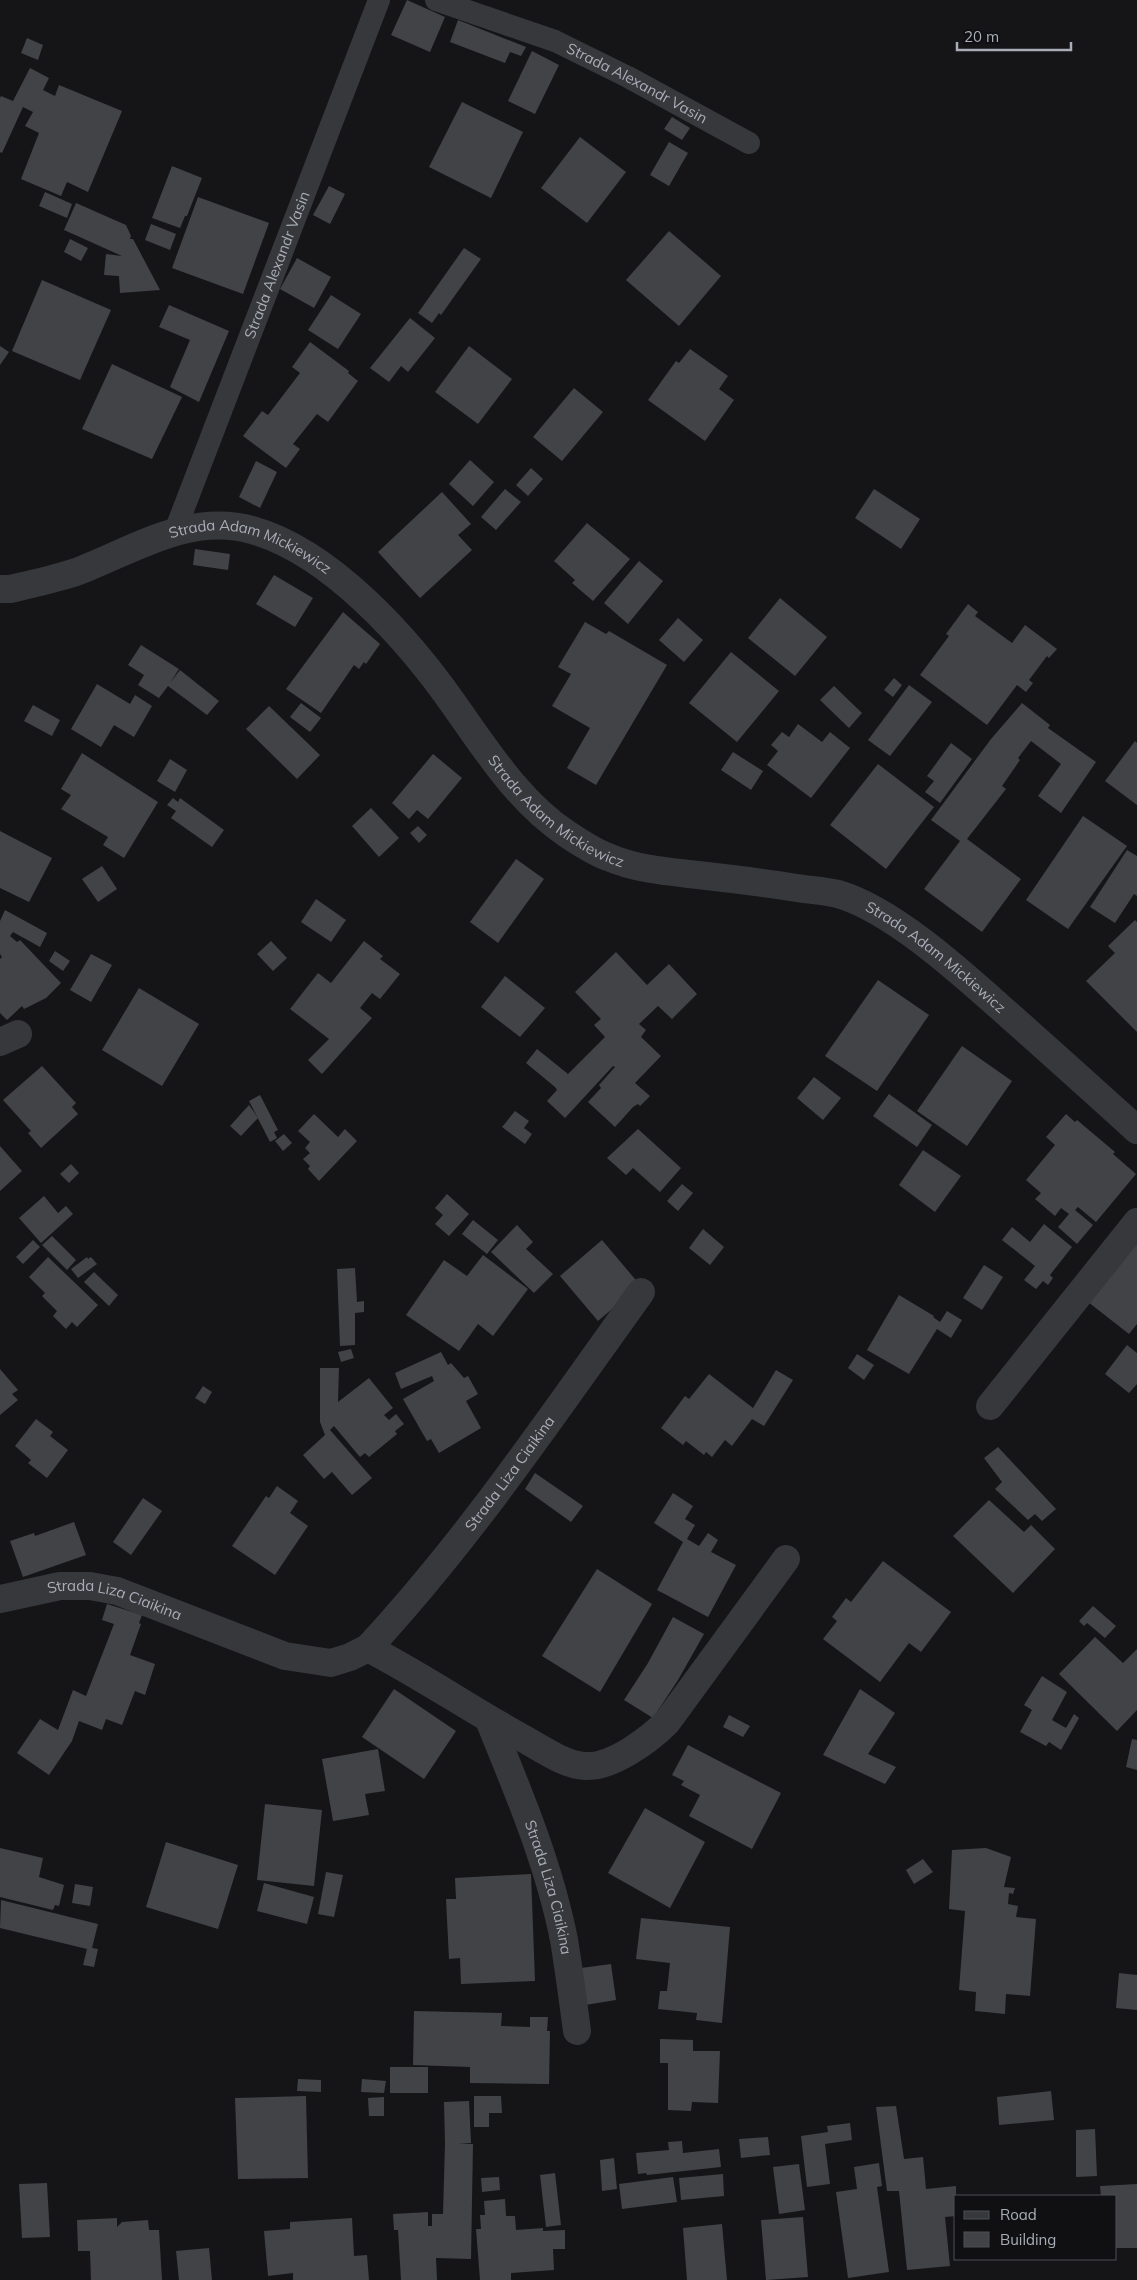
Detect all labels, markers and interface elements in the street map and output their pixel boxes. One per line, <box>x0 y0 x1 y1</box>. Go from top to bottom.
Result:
scale bar <box>957 20 1071 52</box>
text: 20 m <box>964 27 999 46</box>
street label: Strada Alexandr Vasin <box>564 38 711 127</box>
street label: Strada Alexandr Vasin <box>240 188 314 341</box>
street label: Strada Adam Mickiewicz <box>166 515 336 578</box>
street label: Strada Adam Mickiewicz <box>484 751 627 871</box>
street label: Strada Adam Mickiewicz <box>862 897 1010 1017</box>
street label: Strada Liza Ciaikina <box>460 1412 559 1535</box>
street label: Strada Liza Ciaikina <box>45 1576 185 1624</box>
street label: Strada Liza Ciaikina <box>521 1817 576 1956</box>
legend <box>954 2195 1117 2260</box>
text: Road <box>1000 2205 1037 2224</box>
text: Building <box>1000 2230 1056 2249</box>

